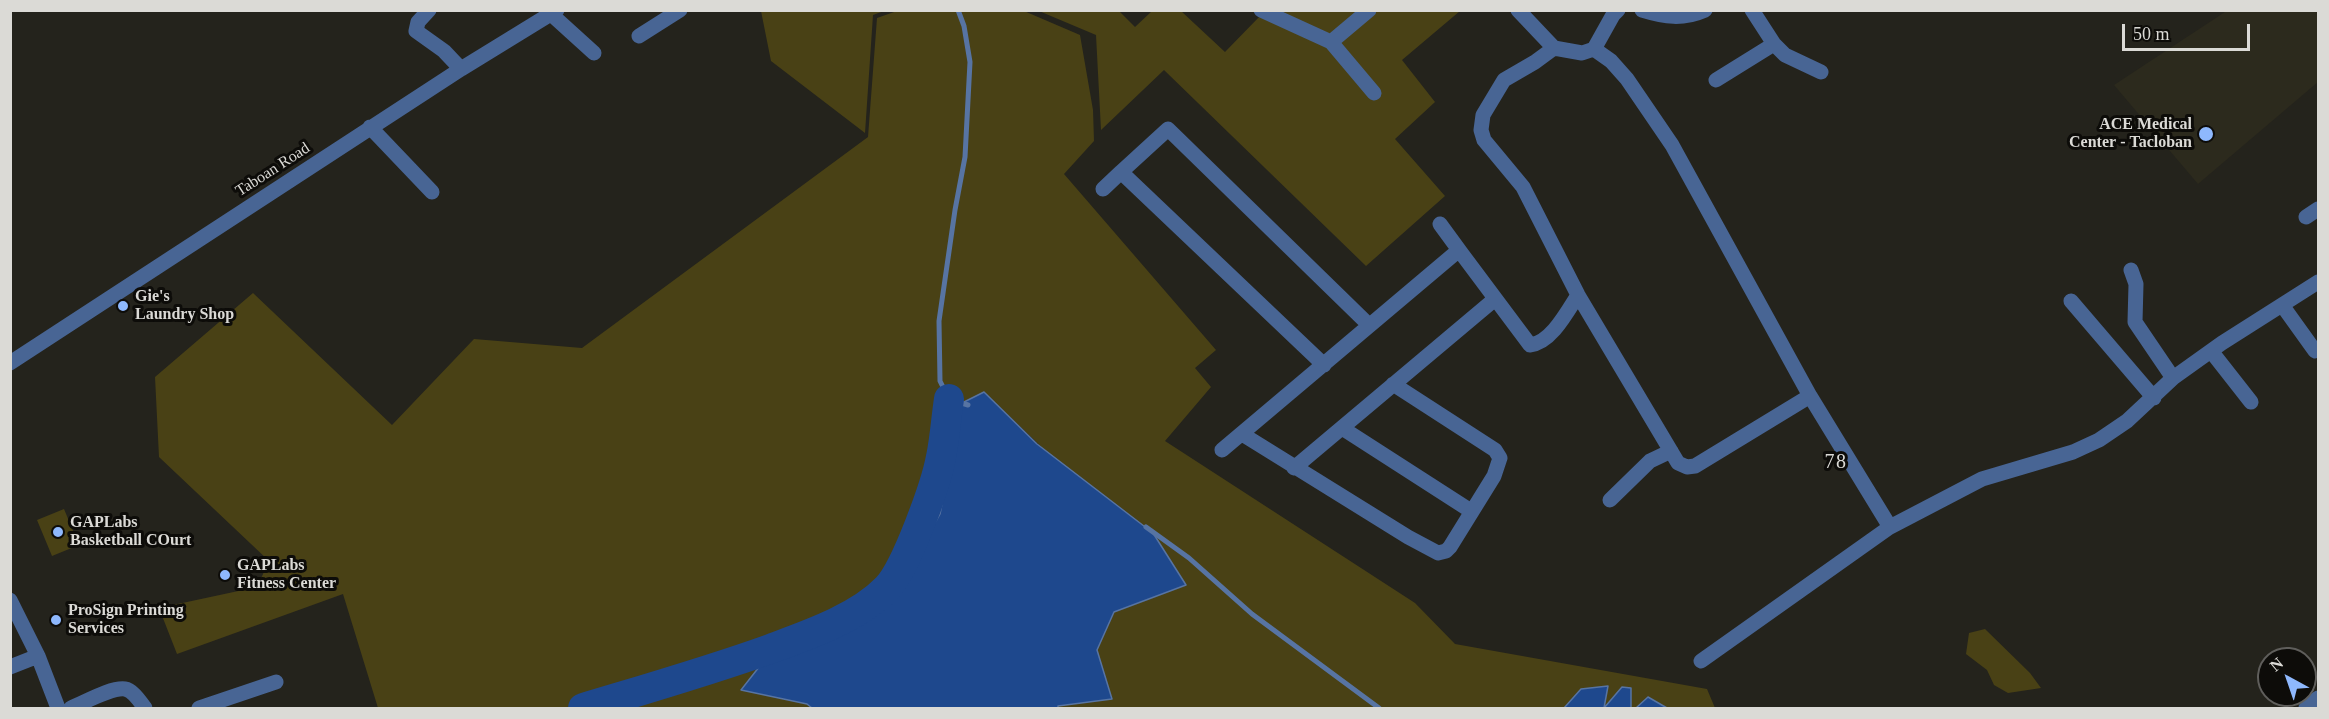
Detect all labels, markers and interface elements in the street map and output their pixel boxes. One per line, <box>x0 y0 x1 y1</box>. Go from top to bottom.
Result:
scale bar <box>2125 12 2252 50</box>
text: 50 m <box>2133 24 2170 44</box>
place label: ACE Medical Center - Tacloban <box>2069 115 2192 153</box>
marker: ACE Medical Center - Tacloban <box>2197 125 2215 143</box>
street label: Taboan Road <box>232 139 314 201</box>
place label: Gie's Laundry Shop <box>135 287 234 325</box>
marker: Gie's Laundry Shop <box>116 299 130 313</box>
district label: 78 <box>1824 451 1848 475</box>
place label: GAPLabs Basketball COurt <box>70 513 191 551</box>
marker: GAPLabs Basketball COurt <box>51 525 65 539</box>
place label: GAPLabs Fitness Center <box>237 556 336 594</box>
marker: GAPLabs Fitness Center <box>218 568 232 582</box>
place label: ProSign Printing Services <box>68 601 184 639</box>
marker: ProSign Printing Services <box>49 613 63 627</box>
north arrow <box>2257 647 2317 707</box>
text: N <box>2267 654 2286 675</box>

